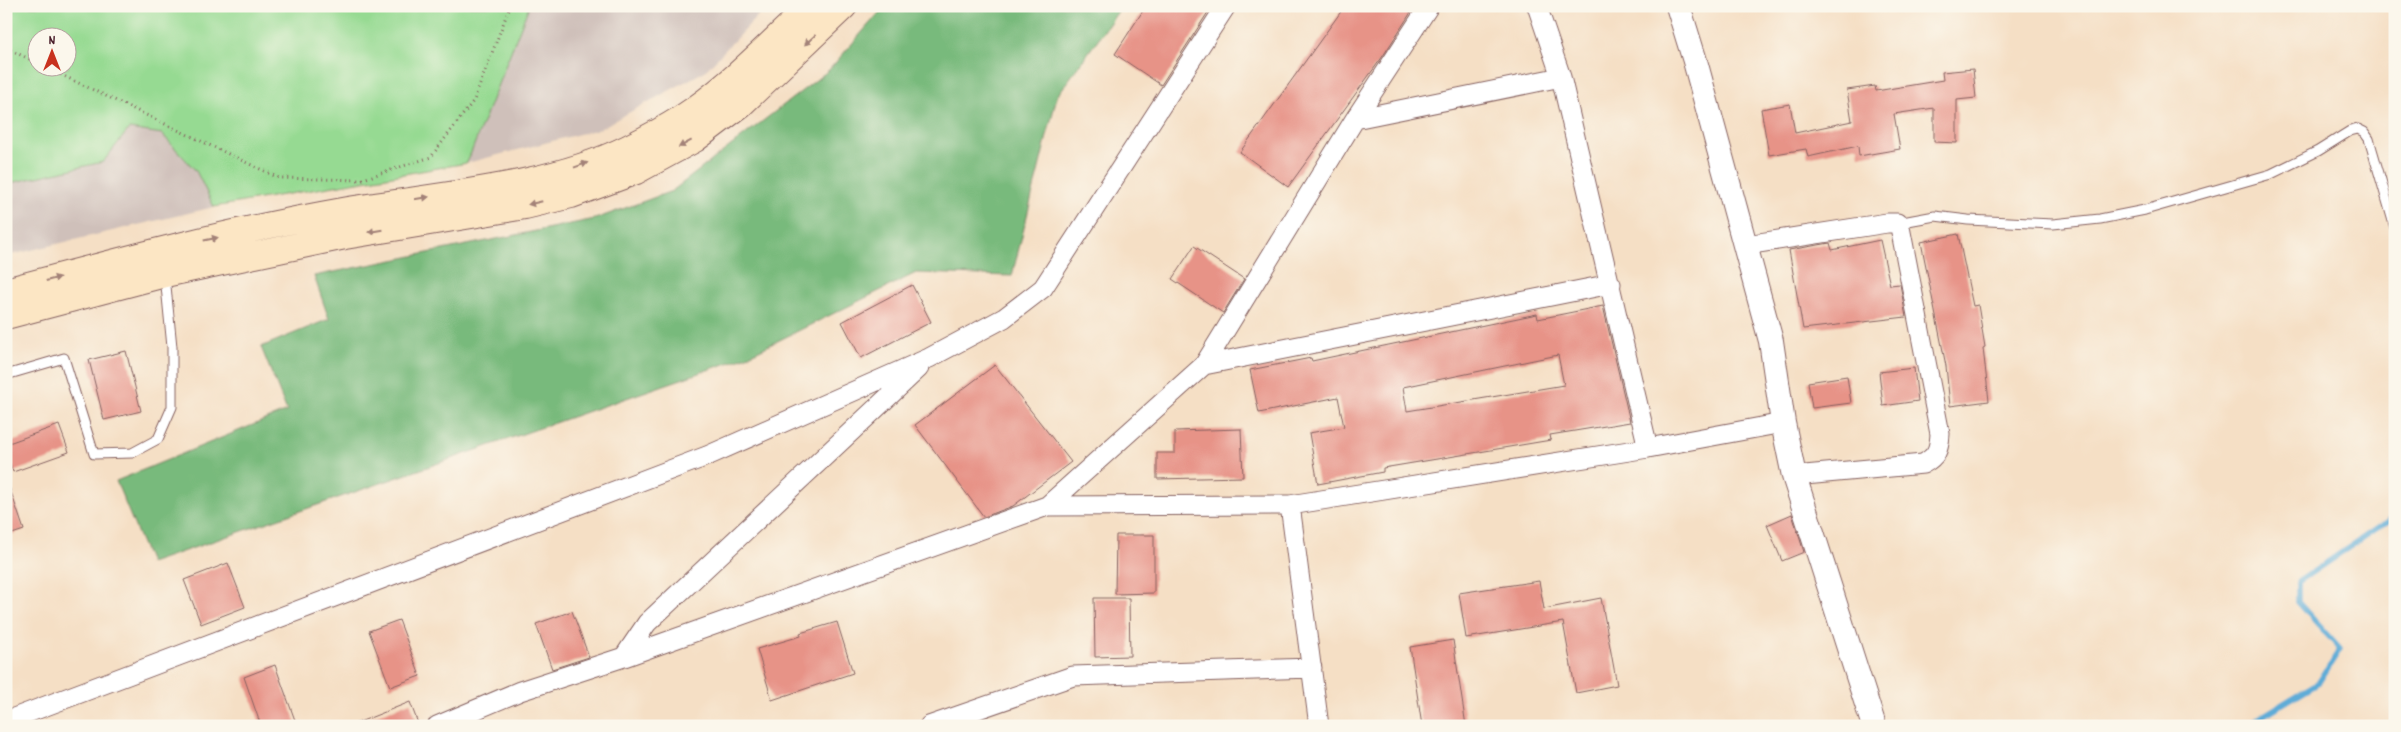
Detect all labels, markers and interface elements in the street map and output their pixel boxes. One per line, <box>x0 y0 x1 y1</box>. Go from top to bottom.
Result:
north arrow <box>28 28 78 78</box>
text: N <box>49 31 56 51</box>
one-way arrow <box>804 34 816 46</box>
one-way arrow <box>679 140 692 149</box>
one-way arrow <box>574 161 589 169</box>
one-way arrow <box>414 194 430 202</box>
one-way arrow <box>527 199 542 207</box>
one-way arrow <box>366 227 382 235</box>
one-way arrow <box>203 235 218 243</box>
one-way arrow <box>46 274 61 282</box>

